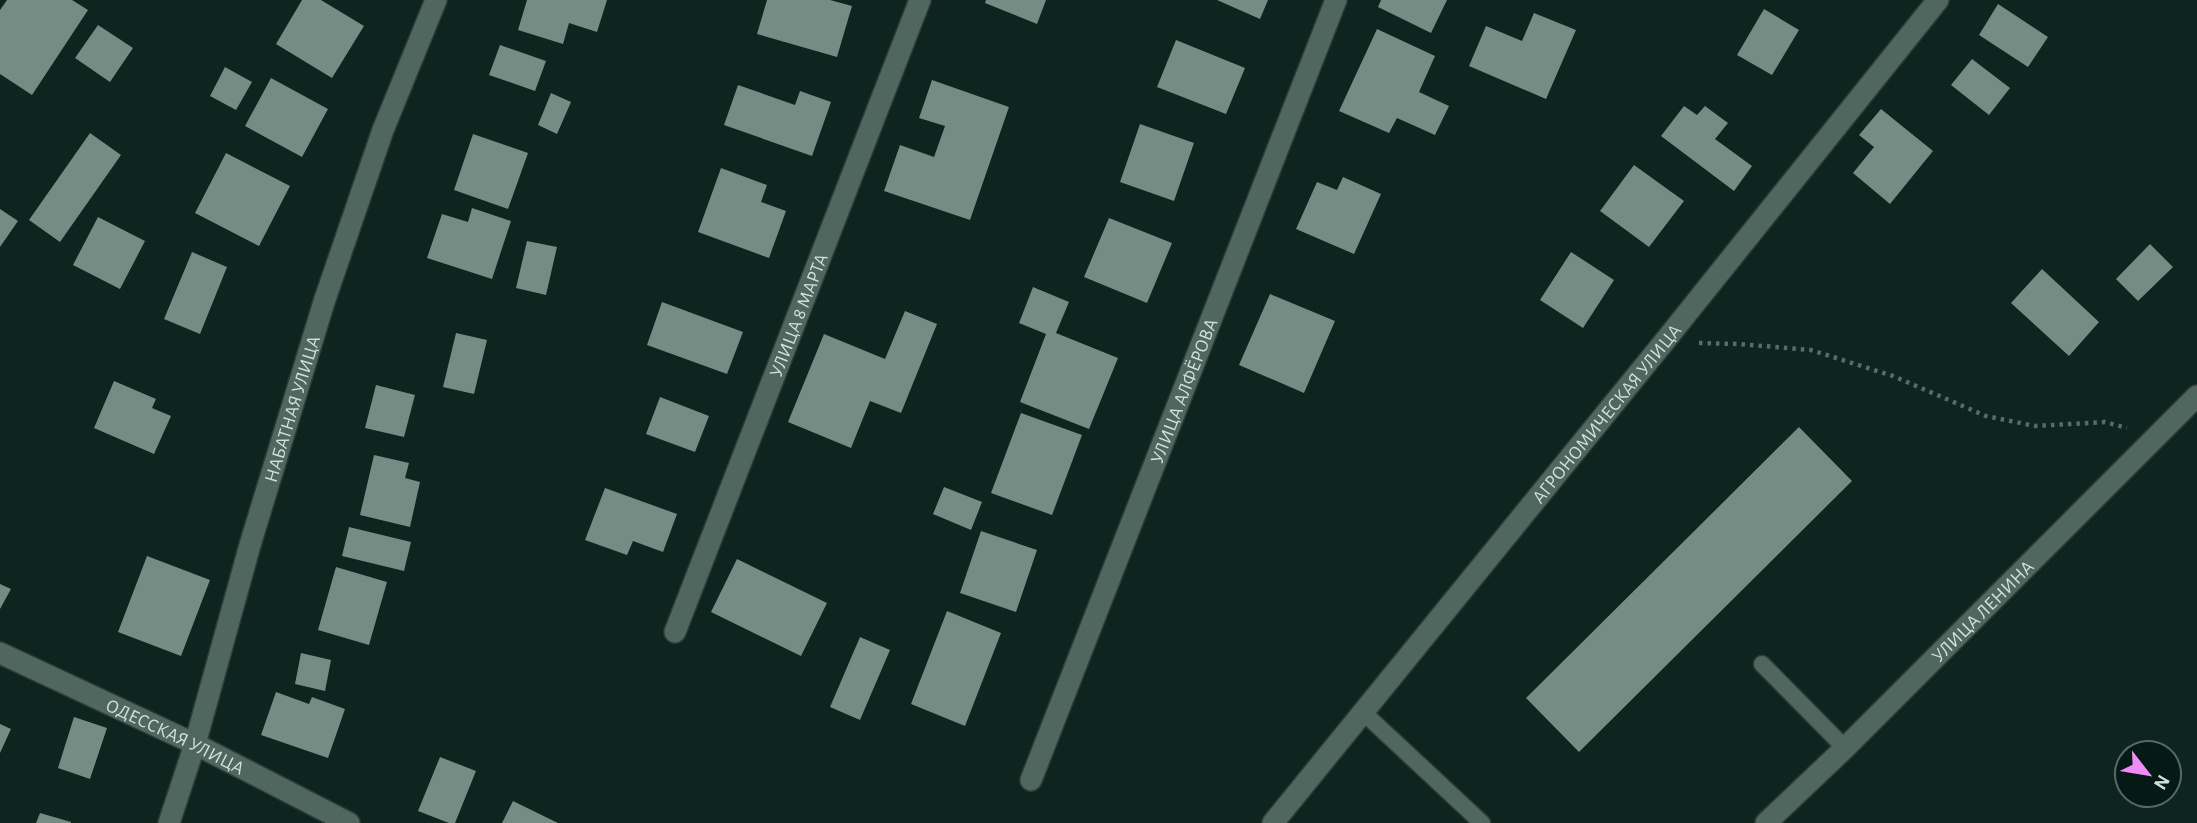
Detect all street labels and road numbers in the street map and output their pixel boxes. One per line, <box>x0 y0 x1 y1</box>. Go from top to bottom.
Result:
street label: УЛИЦА 8 МАРТА <box>767 251 832 380</box>
street label: УЛИЦА АЛФЁРОВА <box>1148 316 1221 466</box>
street label: АГРОНОМИЧЕСКАЯ УЛИЦА <box>1529 321 1685 507</box>
street label: НАБАТНАЯ УЛИЦА <box>262 334 324 485</box>
street label: УЛИЦА ЛЕНИНА <box>1929 557 2038 666</box>
street label: ОДЕССКАЯ УЛИЦА <box>103 696 247 779</box>

